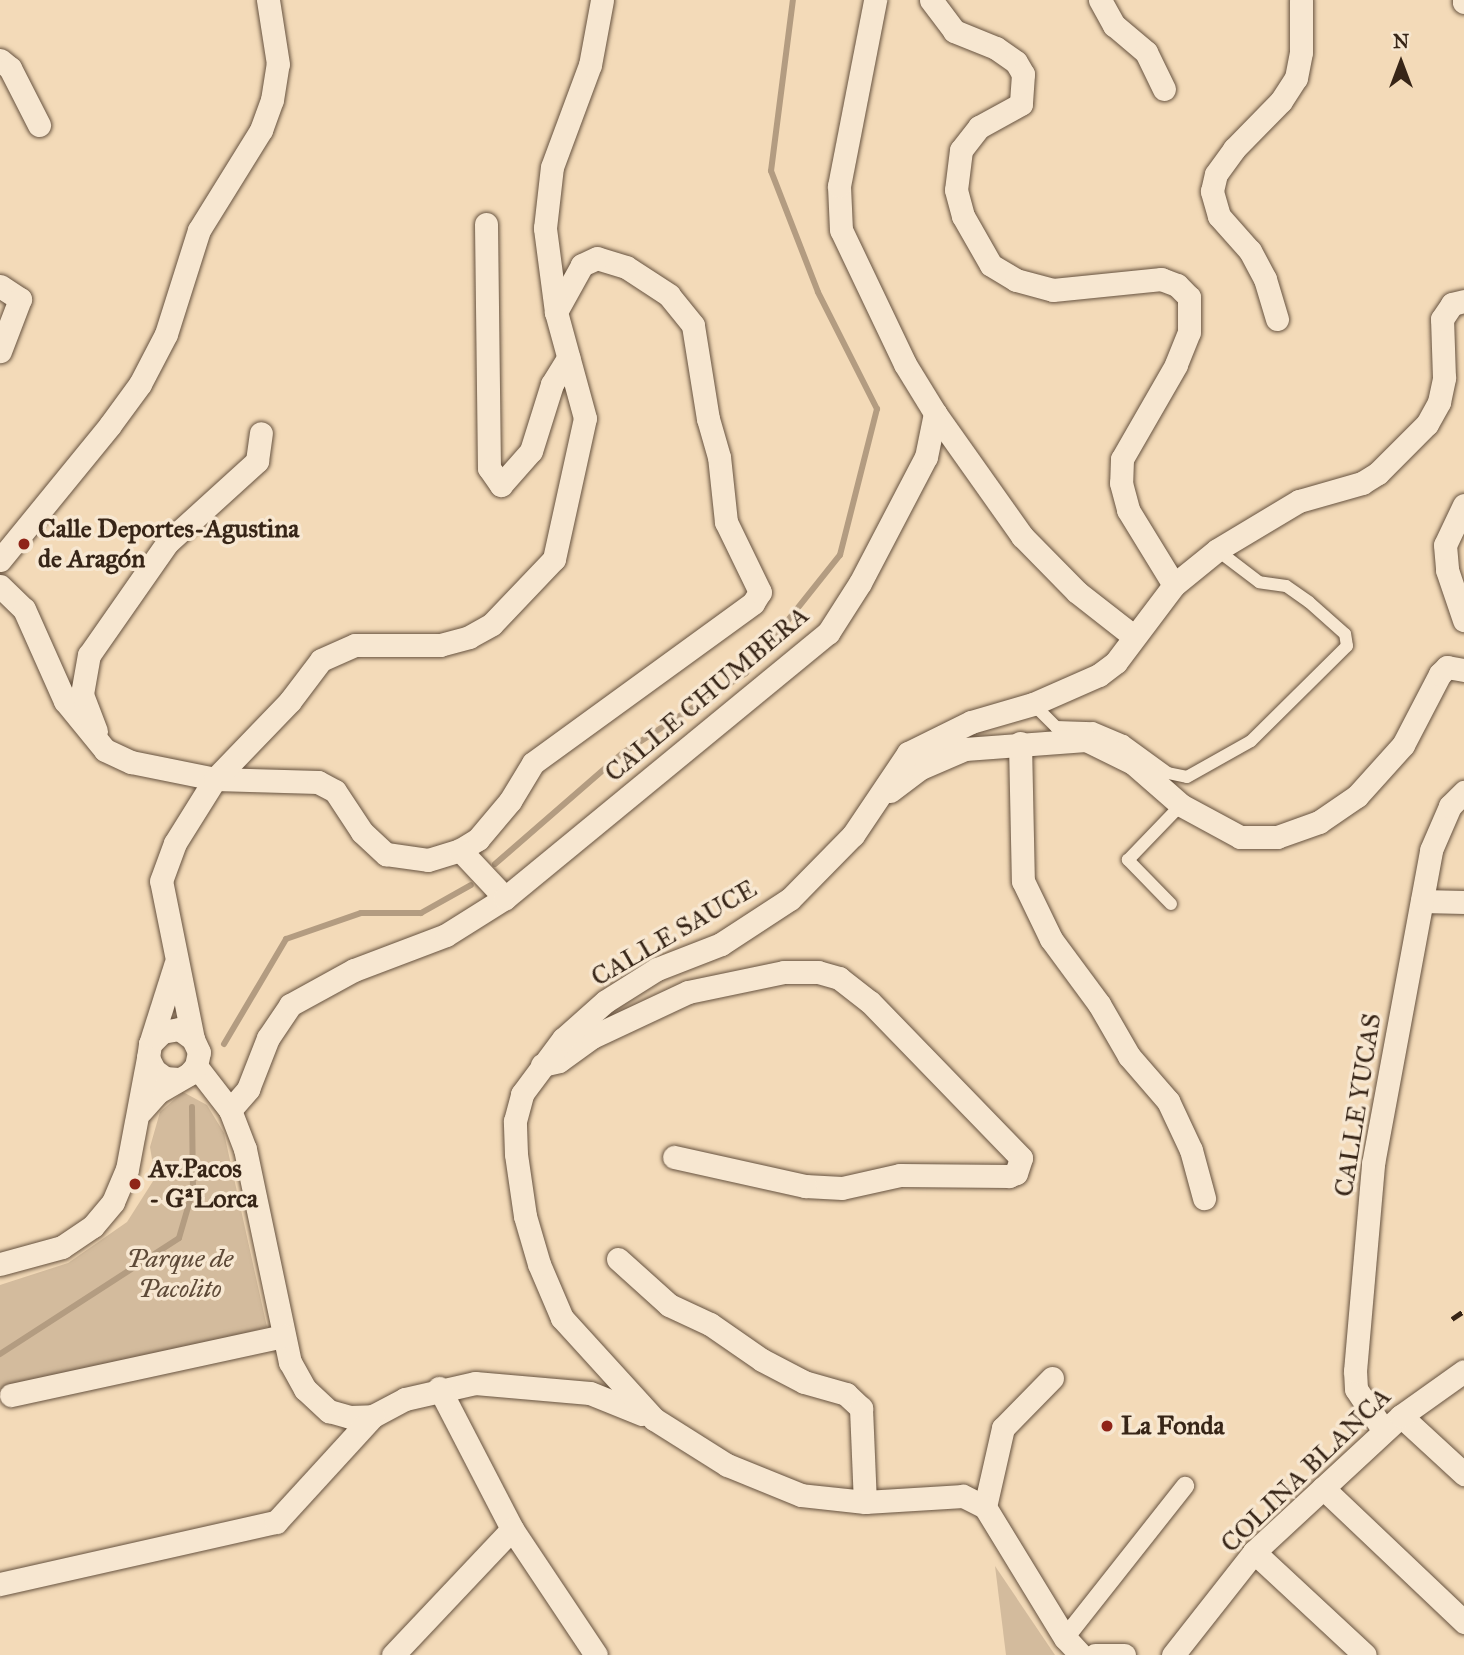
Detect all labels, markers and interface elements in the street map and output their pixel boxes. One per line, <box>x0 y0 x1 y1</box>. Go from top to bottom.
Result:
north arrow <box>1366 28 1436 98</box>
text: N <box>1393 30 1409 53</box>
place label: Calle Deportes-Agustina de Aragón <box>38 513 299 574</box>
marker: Calle Deportes-Agustina de Aragón <box>16 536 32 552</box>
street label: CALLE CHUMBERA <box>599 600 815 788</box>
street label: CALLE SAUCE <box>586 873 762 993</box>
street label: CALLE YUCAS <box>1328 1011 1388 1199</box>
place label: Av.Pacos - GªLorca <box>149 1153 258 1214</box>
marker: Av.Pacos - GªLorca <box>127 1176 143 1192</box>
park label: Parque de Pacolito <box>127 1243 233 1304</box>
street label: COLINA BLANCA <box>1215 1381 1397 1559</box>
place label: La Fonda <box>1121 1410 1225 1442</box>
marker: La Fonda <box>1099 1418 1115 1434</box>

